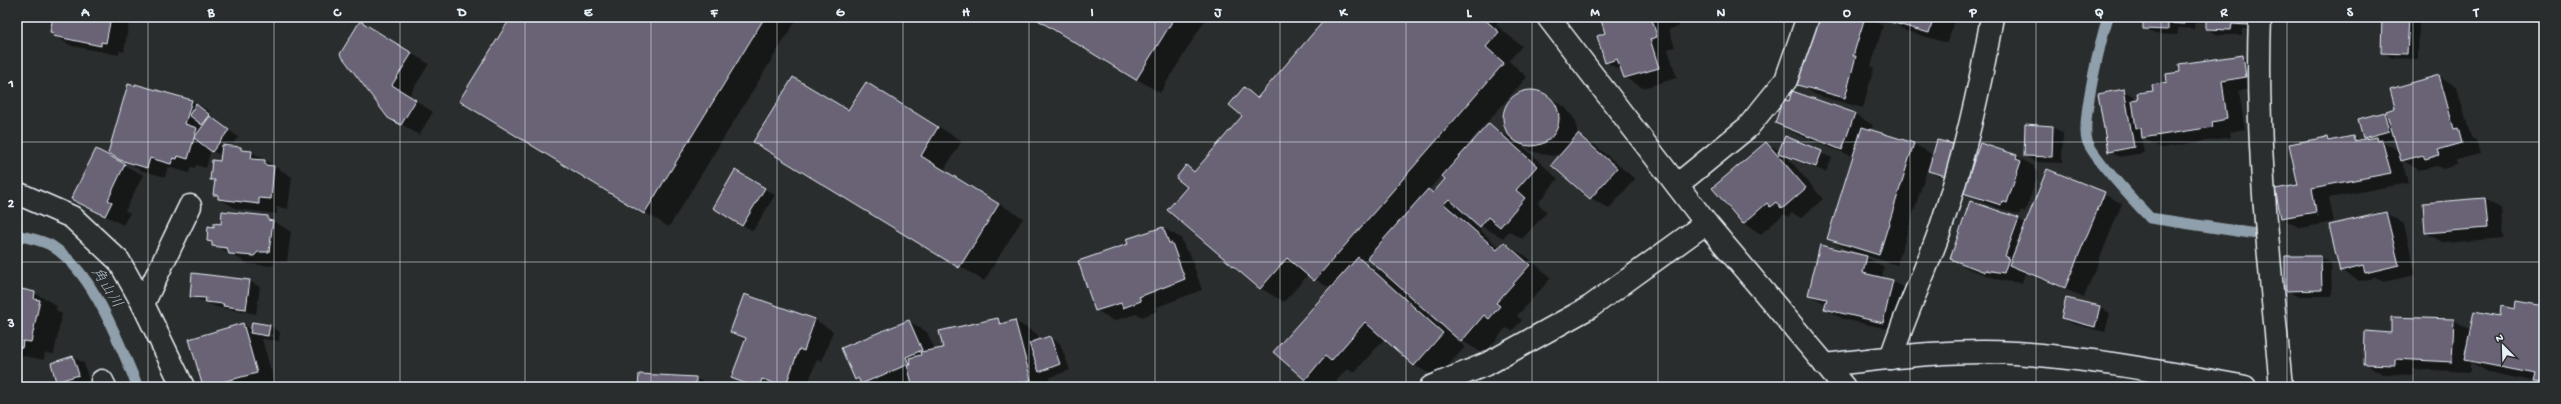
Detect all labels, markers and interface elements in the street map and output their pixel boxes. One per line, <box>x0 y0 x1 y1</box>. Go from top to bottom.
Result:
text: A <box>80 6 90 21</box>
text: B <box>207 6 216 21</box>
text: C <box>332 6 342 21</box>
text: D <box>457 6 467 21</box>
text: E <box>584 6 593 21</box>
text: F <box>710 6 719 21</box>
text: G <box>836 6 845 21</box>
text: H <box>962 6 970 21</box>
text: I <box>1090 6 1094 21</box>
text: J <box>1214 6 1223 21</box>
text: K <box>1338 6 1348 21</box>
text: L <box>1467 6 1473 21</box>
text: M <box>1590 6 1600 21</box>
text: N <box>1717 6 1726 21</box>
text: O <box>1843 6 1851 21</box>
text: P <box>1968 6 1977 21</box>
text: Q <box>2095 6 2104 21</box>
text: R <box>2220 6 2229 21</box>
text: S <box>2347 6 2354 21</box>
text: T <box>2472 6 2479 21</box>
text: 1 <box>7 77 14 92</box>
text: 2 <box>8 197 15 212</box>
water label: 角山川 <box>86 264 126 312</box>
text: 3 <box>7 317 15 332</box>
north arrow <box>2483 326 2523 366</box>
text: N <box>2494 332 2506 346</box>

